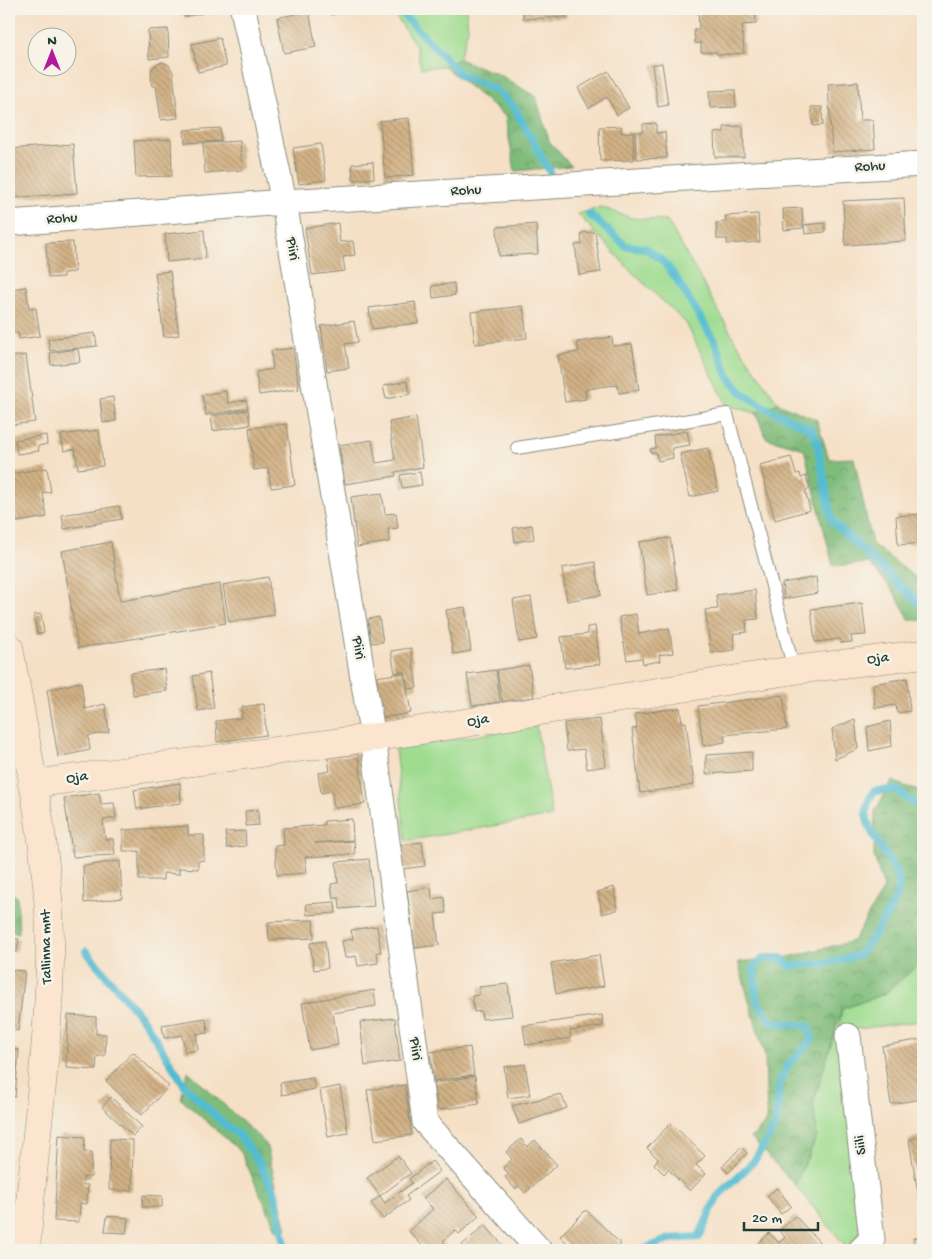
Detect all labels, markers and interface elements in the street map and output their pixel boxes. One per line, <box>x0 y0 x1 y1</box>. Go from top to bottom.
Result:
north arrow <box>28 28 78 78</box>
text: N <box>47 33 57 50</box>
street label: Rohu <box>854 157 886 177</box>
street label: Rohu <box>450 181 482 201</box>
street label: Rohu <box>46 209 78 229</box>
street label: Piiri <box>281 235 303 262</box>
street label: Piiri <box>347 634 369 661</box>
street label: Oja <box>866 649 891 669</box>
street label: Oja <box>466 710 491 732</box>
street label: Oja <box>65 767 90 788</box>
street label: Tallinna mnt <box>37 908 57 985</box>
street label: Piiri <box>404 1035 426 1062</box>
street label: Siili <box>851 1134 871 1156</box>
scale bar <box>744 1199 818 1231</box>
text: 20 m <box>752 1210 782 1228</box>

